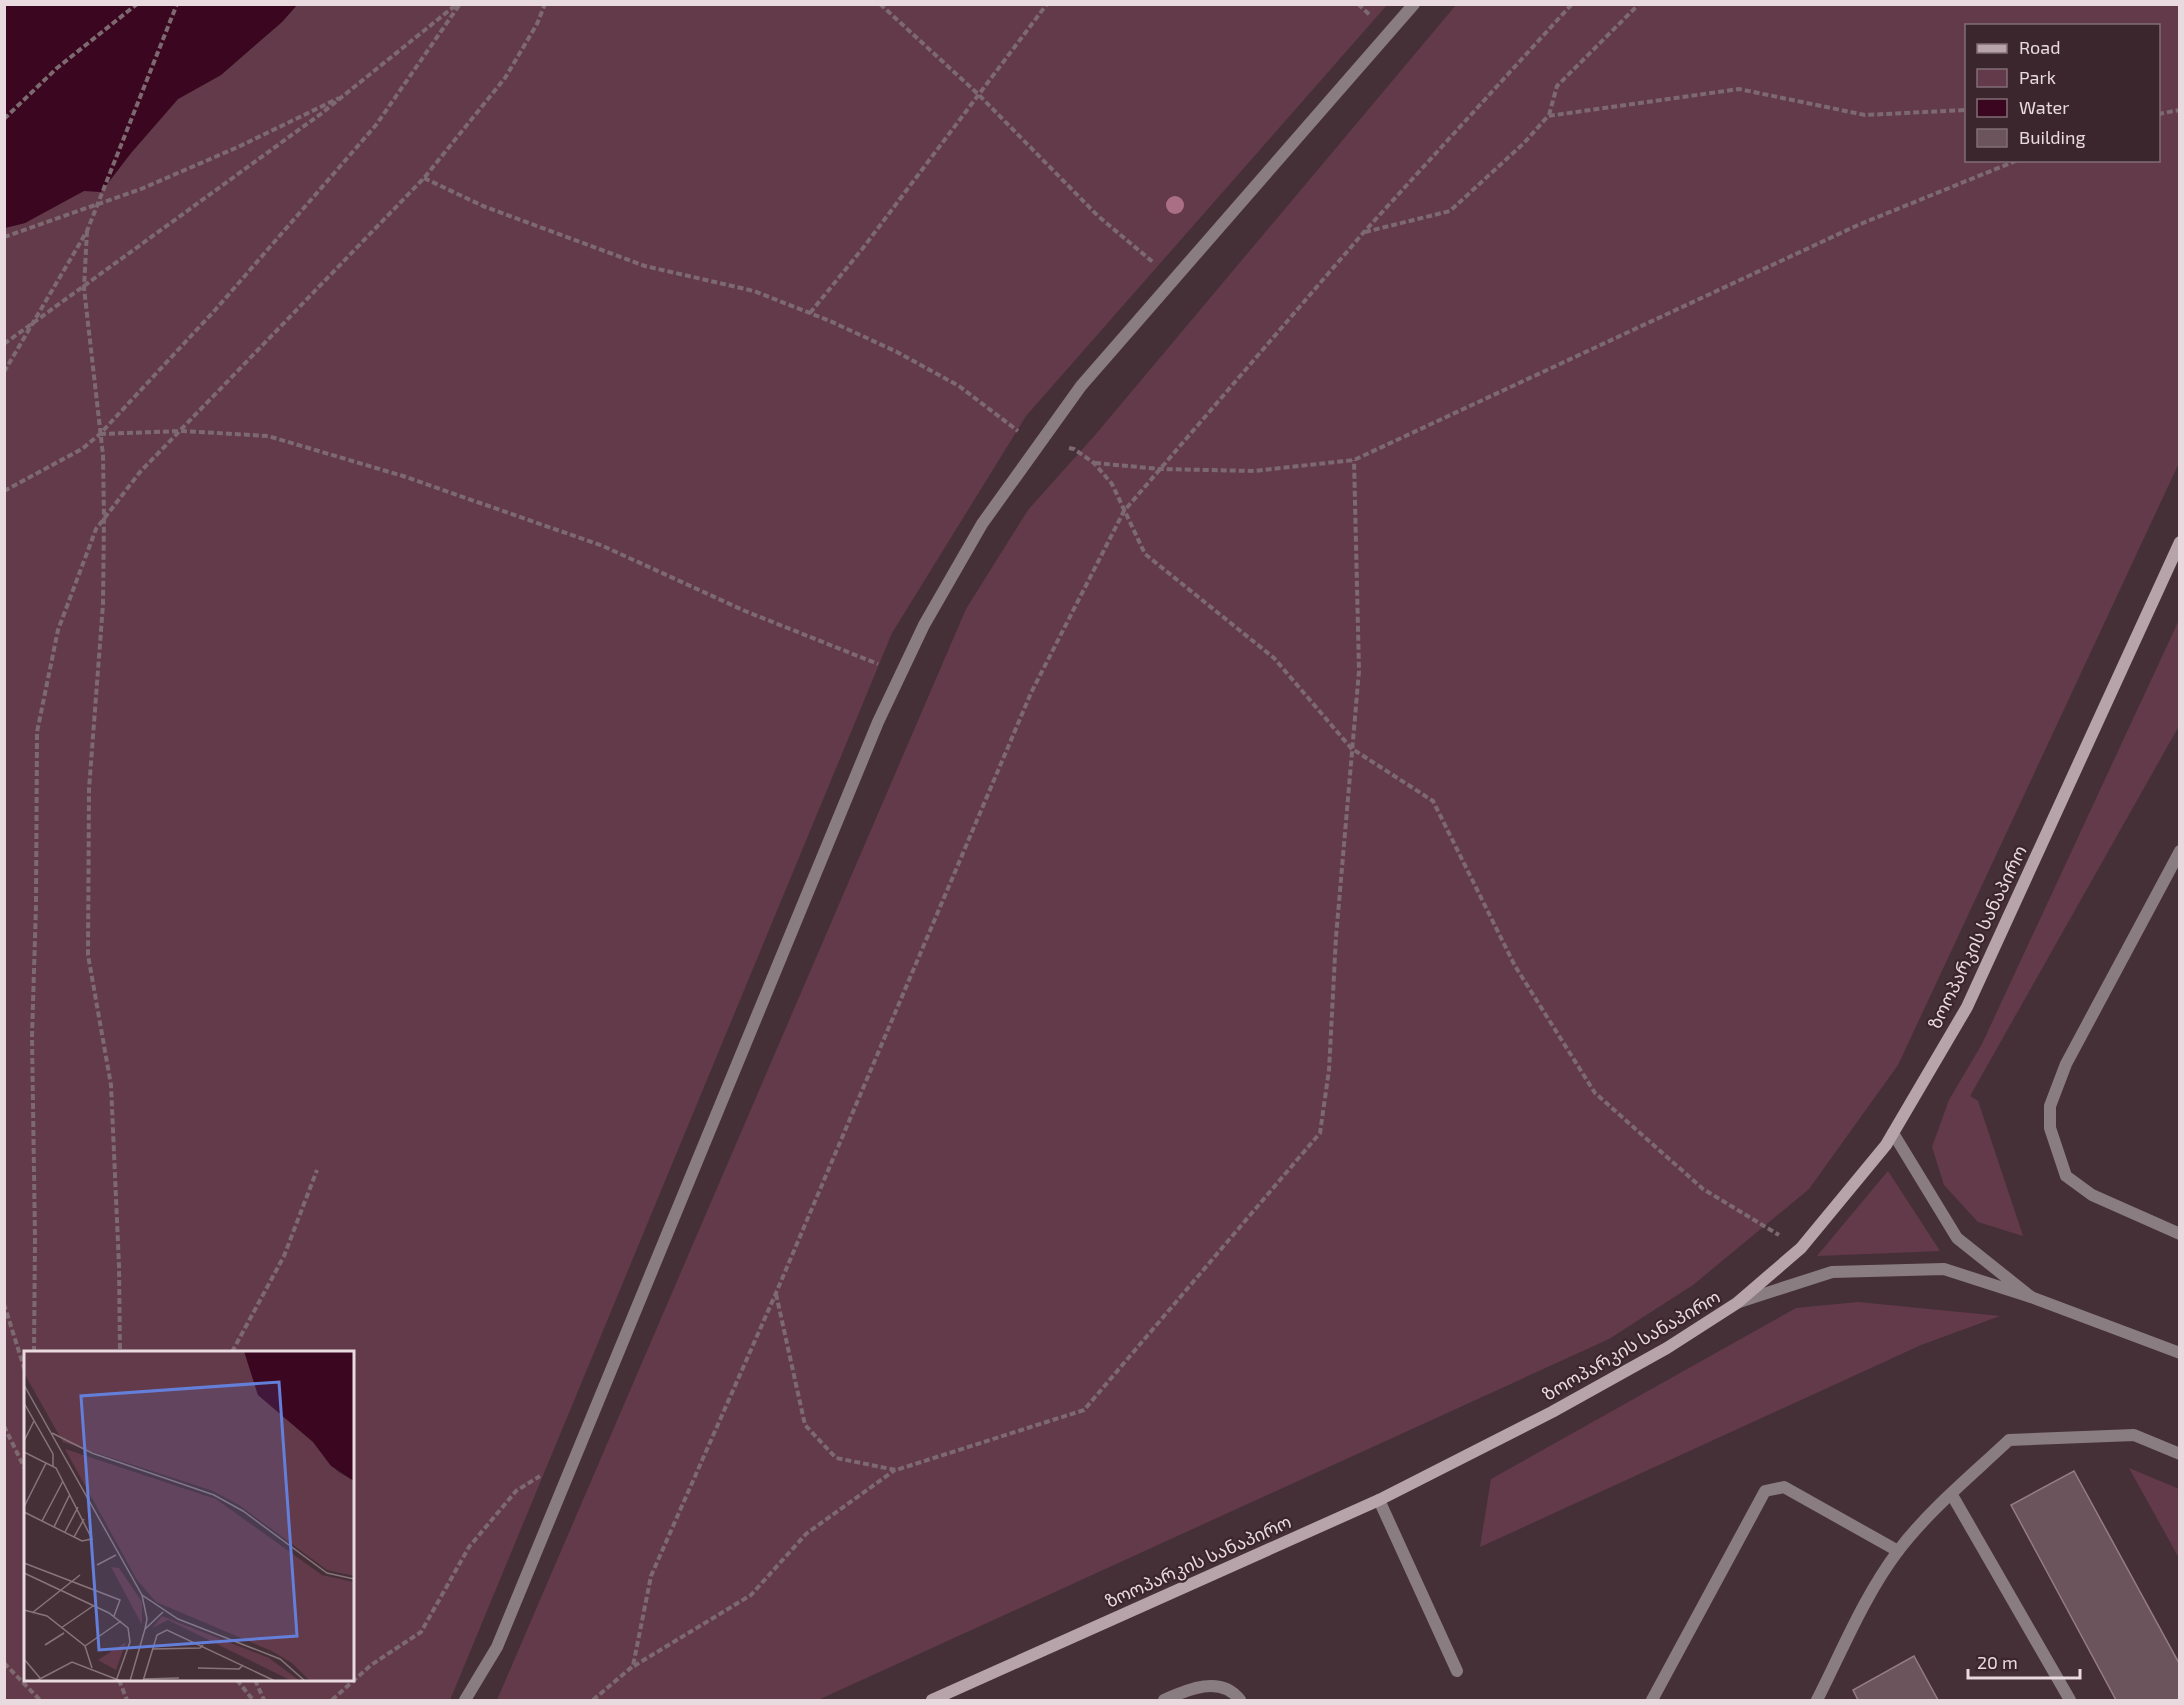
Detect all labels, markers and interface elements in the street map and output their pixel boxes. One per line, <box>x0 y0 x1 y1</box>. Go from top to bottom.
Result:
legend <box>1965 24 2160 162</box>
text: Road <box>2019 36 2060 58</box>
text: Park <box>2019 66 2056 88</box>
text: Water <box>2019 96 2069 118</box>
text: Building <box>2019 126 2086 148</box>
street label: ზოოპარკის სანაპირო <box>1923 842 2032 1033</box>
street label: ზოოპარკის სანაპირო <box>1538 1285 1724 1406</box>
inset map <box>24 1351 354 1681</box>
street label: ზოოპარკის სანაპირო <box>1102 1510 1295 1613</box>
scale bar <box>1968 1642 2080 1680</box>
text: 20 m <box>1977 1651 2018 1673</box>

